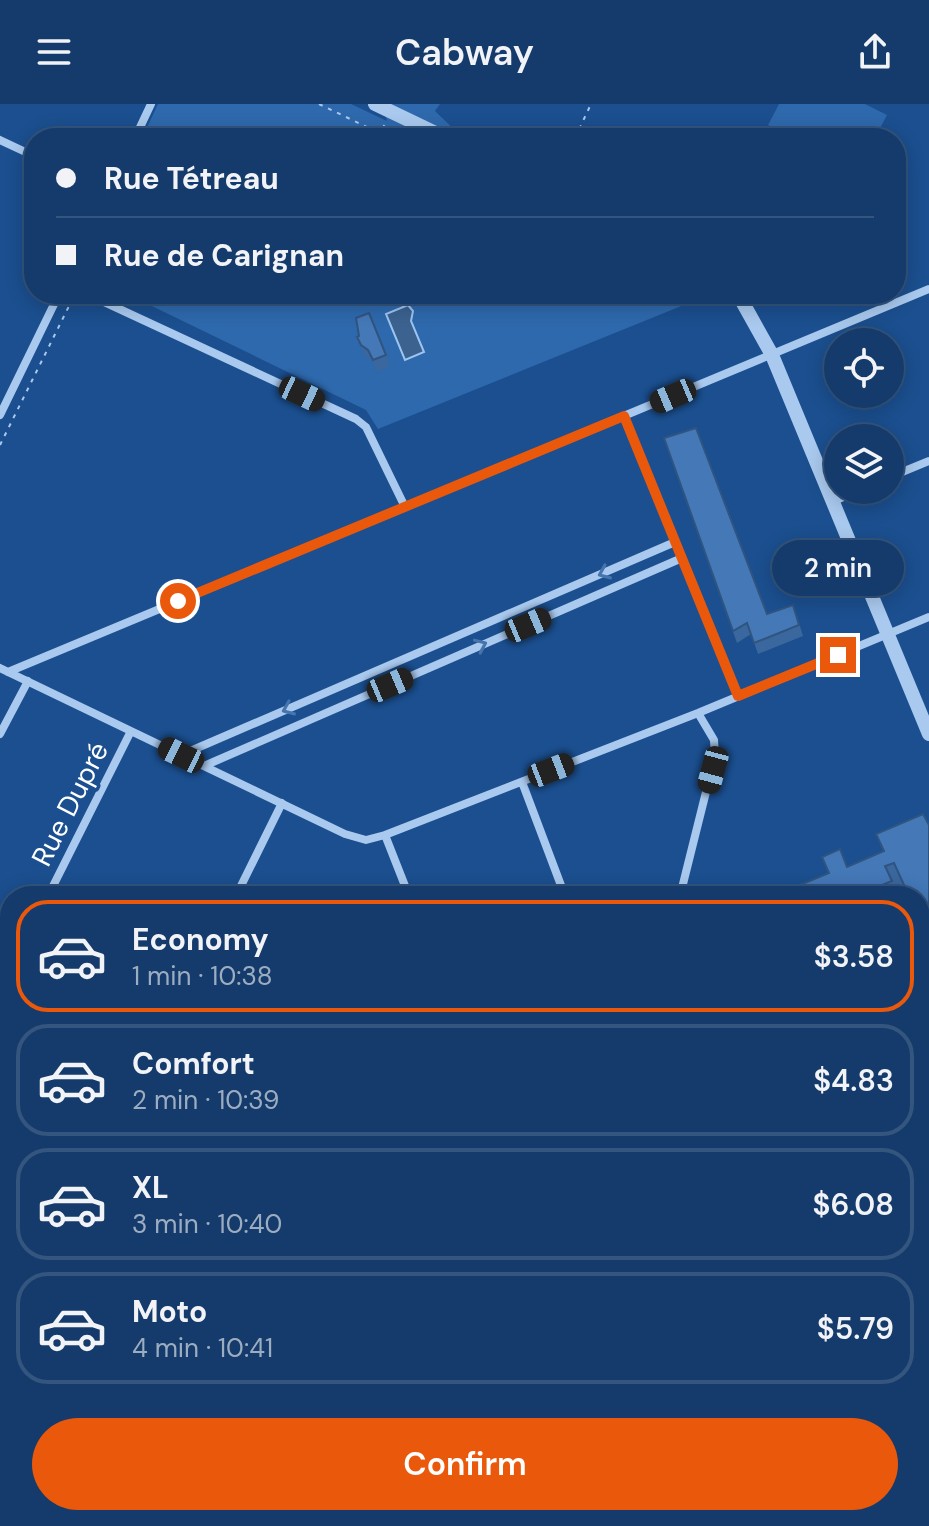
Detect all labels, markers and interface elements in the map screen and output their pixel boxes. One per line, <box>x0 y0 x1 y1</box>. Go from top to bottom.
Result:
text: Cabway <box>395 29 534 76</box>
icon: menu <box>32 30 76 74</box>
icon: share <box>853 30 897 74</box>
text: Rue Tétreau <box>104 159 279 198</box>
text: Rue de Carignan <box>104 236 344 275</box>
map controls <box>824 328 904 504</box>
button: locate <box>824 328 904 408</box>
car <box>275 373 329 415</box>
car <box>646 376 700 416</box>
button: layers <box>824 424 904 504</box>
callout: 2 min <box>772 539 904 595</box>
text: 2 min <box>804 551 872 585</box>
one-way arrow <box>597 563 612 579</box>
route start <box>160 583 196 619</box>
car <box>501 605 555 645</box>
route end <box>820 637 856 673</box>
one-way arrow <box>472 639 487 655</box>
car <box>363 665 417 705</box>
one-way arrow <box>282 699 296 715</box>
car <box>154 734 208 776</box>
street label: Rue Dupré <box>23 736 117 872</box>
car <box>695 744 731 796</box>
car <box>524 750 578 790</box>
icon: car <box>36 920 108 992</box>
text: Economy <box>132 920 269 959</box>
text: $3.58 <box>814 937 894 976</box>
text: 1 min · 10:38 <box>132 959 273 993</box>
icon: car <box>36 1044 108 1116</box>
text: Comfort <box>132 1044 255 1083</box>
text: $4.83 <box>813 1061 894 1100</box>
text: 2 min · 10:39 <box>132 1083 279 1117</box>
icon: car <box>36 1168 108 1240</box>
text: XL <box>132 1168 169 1207</box>
text: $6.08 <box>813 1185 894 1224</box>
text: 3 min · 10:40 <box>132 1207 282 1241</box>
icon: car <box>36 1292 108 1364</box>
text: Moto <box>132 1292 207 1331</box>
text: $5.79 <box>817 1309 894 1348</box>
text: 4 min · 10:41 <box>132 1331 273 1365</box>
button: Confirm <box>32 1418 898 1510</box>

